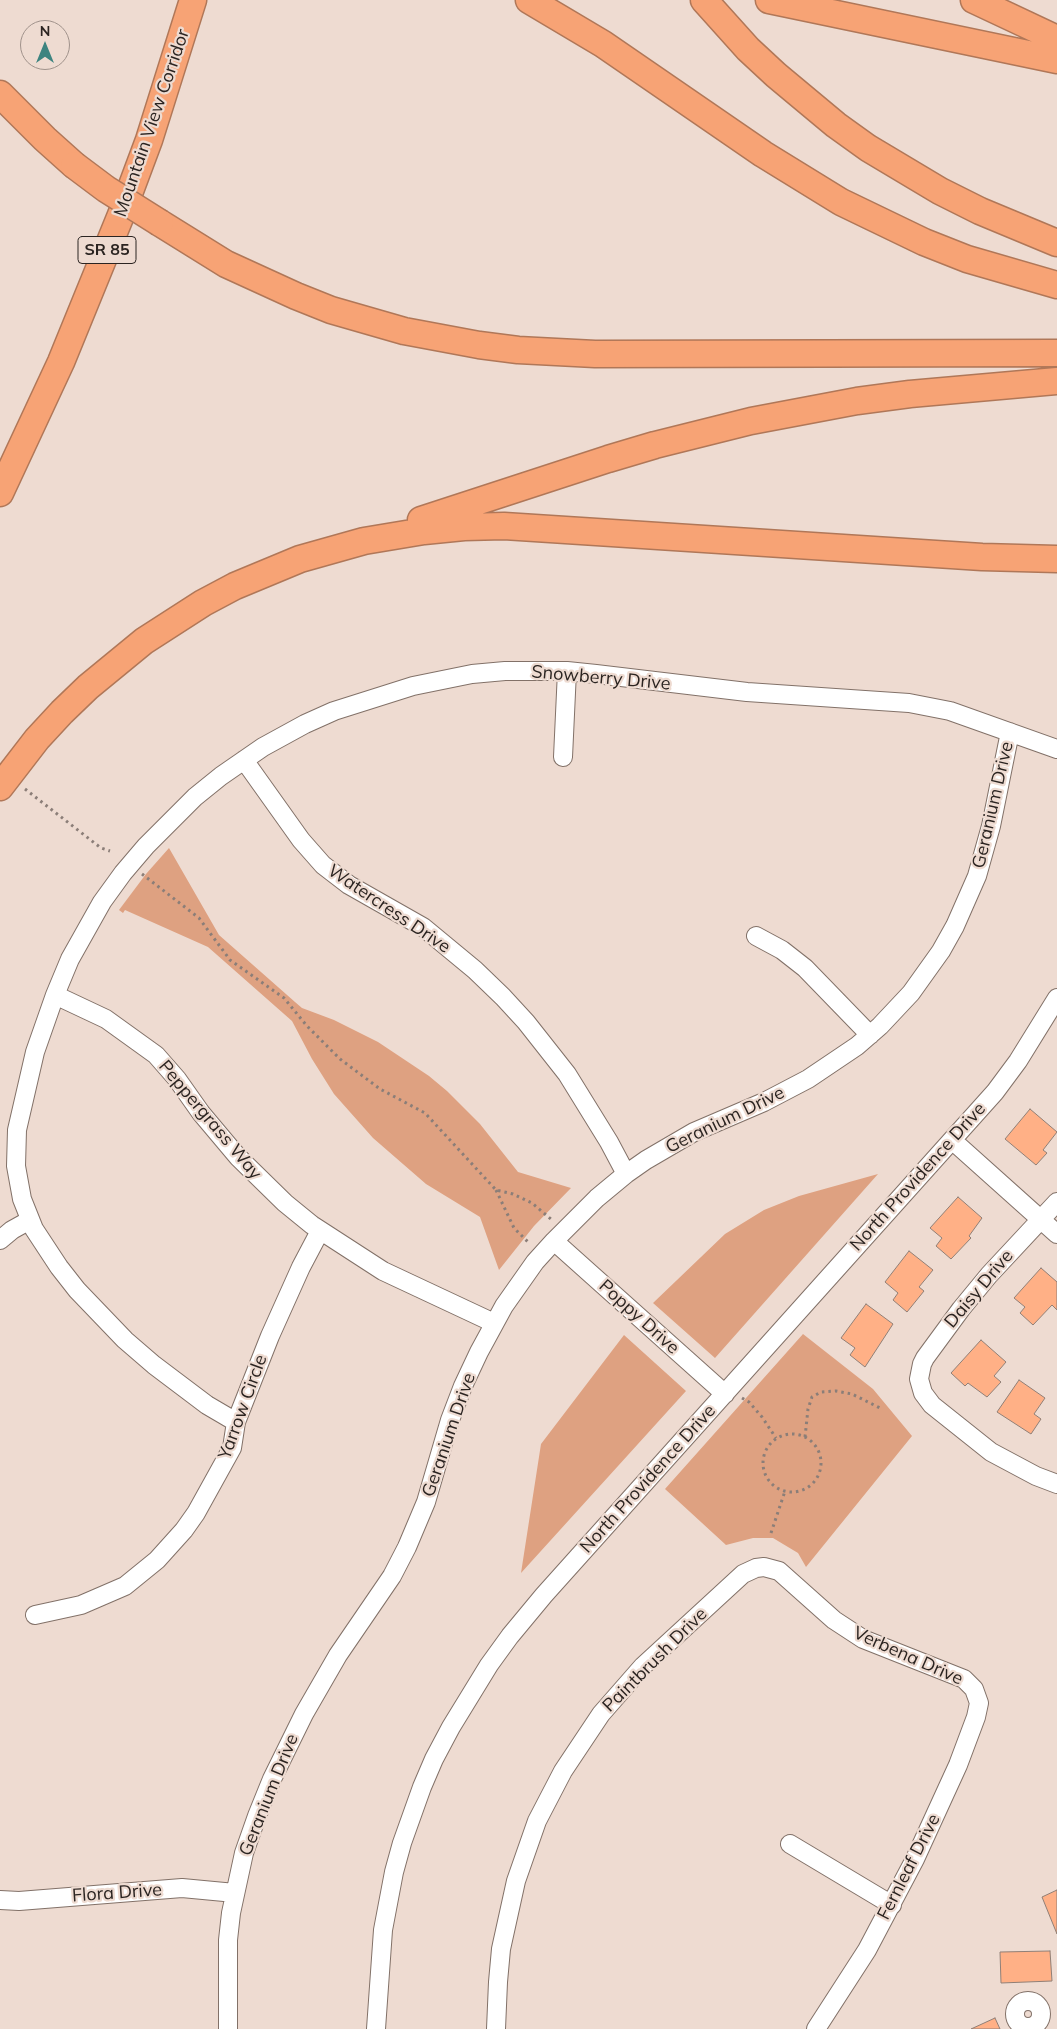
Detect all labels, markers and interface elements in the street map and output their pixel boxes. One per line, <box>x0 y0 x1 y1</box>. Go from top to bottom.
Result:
north arrow <box>20 20 70 70</box>
text: N <box>40 22 50 40</box>
street label: Mountain View Corridor <box>110 26 194 220</box>
road number: SR 85 <box>78 236 136 264</box>
street label: Snowberry Drive <box>531 661 671 695</box>
street label: Geranium Drive <box>968 740 1018 870</box>
street label: Watercress Drive <box>324 860 454 958</box>
street label: Peppergrass Way <box>154 1056 266 1184</box>
street label: Geranium Drive <box>662 1082 788 1158</box>
street label: North Providence Drive <box>846 1098 990 1256</box>
street label: Daisy Drive <box>940 1246 1018 1332</box>
street label: Poppy Drive <box>594 1275 684 1359</box>
street label: Yarrow Circle <box>214 1352 272 1462</box>
street label: Geranium Drive <box>418 1370 480 1500</box>
street label: North Providence Drive <box>576 1400 720 1558</box>
street label: Paintbrush Drive <box>598 1603 712 1717</box>
street label: Verbena Drive <box>850 1622 966 1690</box>
street label: Geranium Drive <box>235 1731 303 1859</box>
street label: Fernleaf Drive <box>873 1811 945 1923</box>
street label: Flora Drive <box>71 1879 163 1907</box>

